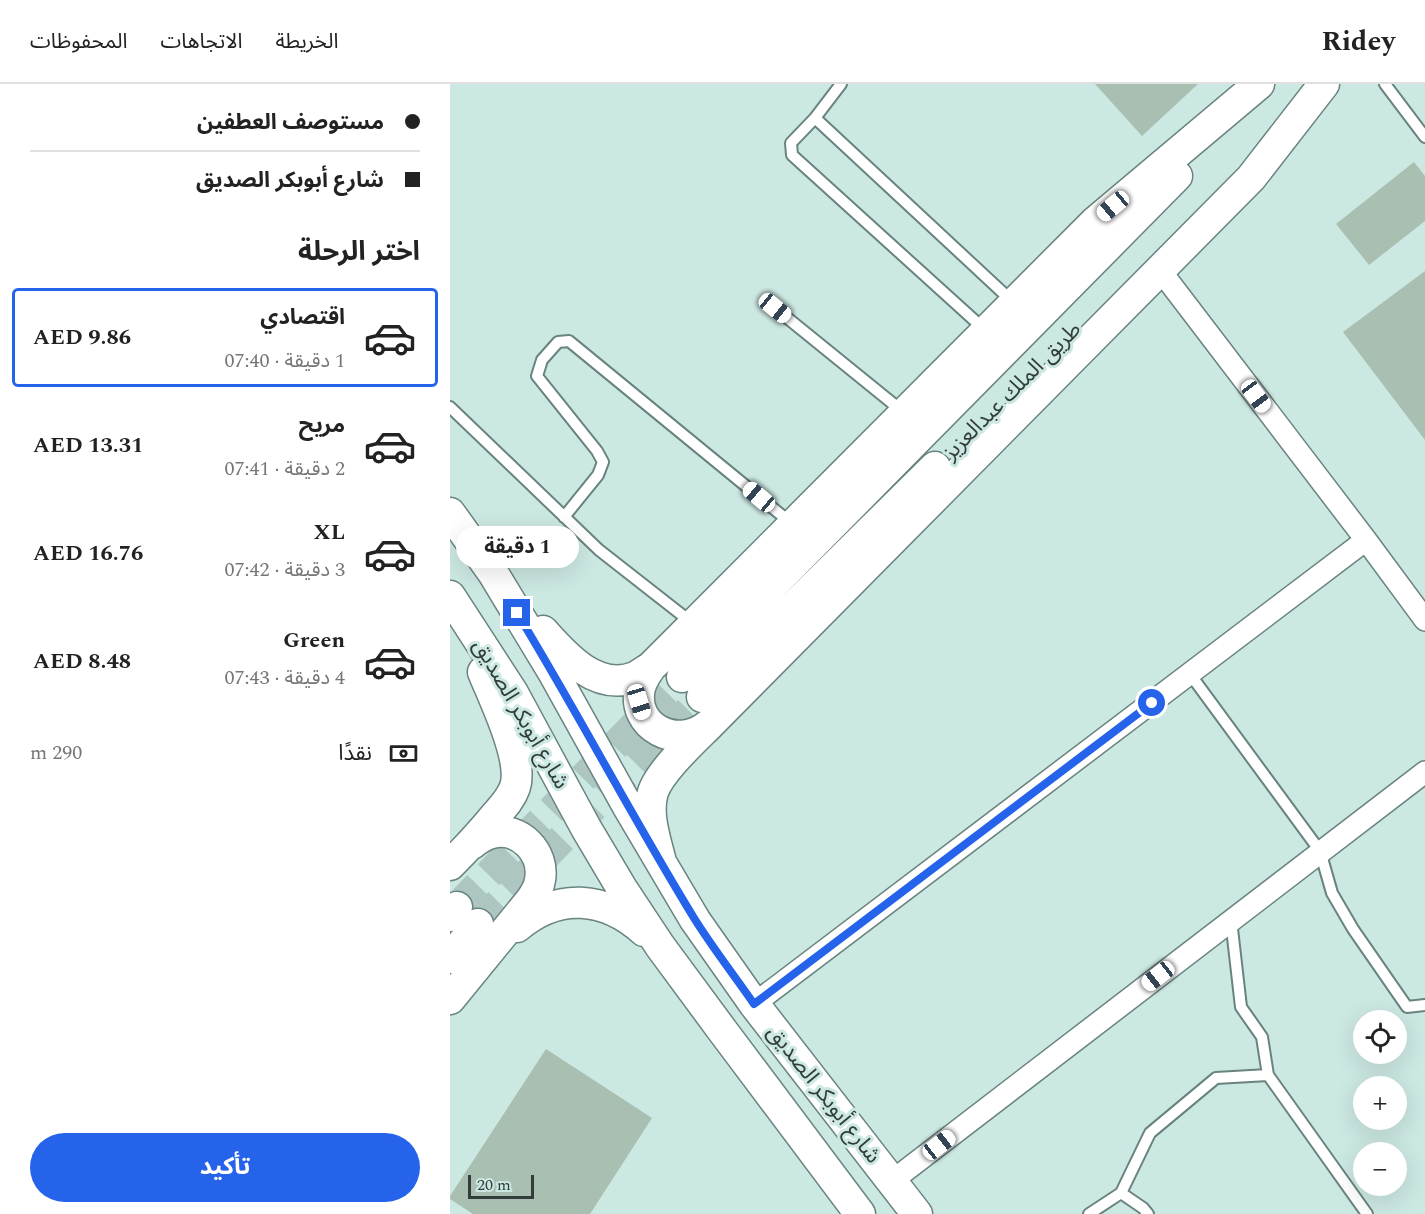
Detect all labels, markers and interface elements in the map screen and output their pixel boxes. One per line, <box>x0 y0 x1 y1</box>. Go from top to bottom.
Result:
text: Ridey <box>1321 20 1395 63</box>
text: المحفوظات <box>30 26 127 58</box>
text: الاتجاهات <box>160 26 242 58</box>
text: الخريطة <box>275 26 338 58</box>
text: مستوصف العطفين <box>197 106 384 139</box>
text: شارع أبوبكر الصديق <box>196 164 384 197</box>
car <box>1093 188 1133 224</box>
text: اختر الرحلة <box>298 231 420 273</box>
car <box>755 290 795 326</box>
text: اقتصادي <box>260 301 345 334</box>
icon: car <box>363 311 417 365</box>
street label: طريق الملك عبدالعزيز <box>934 314 1089 469</box>
text: AED 9.86 <box>33 321 131 354</box>
text: 1 دقيقة · 07:40 <box>224 346 345 376</box>
car <box>1238 376 1274 416</box>
text: مريح <box>299 409 345 442</box>
icon: car <box>363 419 417 473</box>
text: AED 13.31 <box>33 429 143 462</box>
text: 2 دقيقة · 07:41 <box>224 454 345 484</box>
car <box>739 479 779 515</box>
text: XL <box>314 516 345 549</box>
callout: 1 دقيقة <box>455 526 578 568</box>
icon: car <box>363 527 417 581</box>
text: 1 دقيقة <box>484 532 551 562</box>
text: AED 16.76 <box>33 537 143 570</box>
text: 3 دقيقة · 07:42 <box>224 555 345 585</box>
route end <box>503 599 530 626</box>
text: Green <box>283 624 345 657</box>
street label: شارع أبوبكر الصديق <box>464 633 578 795</box>
icon: car <box>363 635 417 689</box>
text: AED 8.48 <box>33 645 131 678</box>
text: 4 دقيقة · 07:43 <box>224 663 345 693</box>
car <box>625 682 653 722</box>
route start <box>1138 689 1165 716</box>
text: نقدًا <box>338 737 372 770</box>
icon: cash <box>387 737 420 770</box>
text: 290 m <box>30 738 82 768</box>
car <box>1138 958 1178 994</box>
map controls <box>1353 1010 1407 1196</box>
button: locate <box>1353 1010 1407 1064</box>
street label: شارع أبوبكر الصديق <box>759 1017 889 1171</box>
button: + <box>1353 1076 1407 1130</box>
car <box>919 1127 959 1163</box>
button: تأكيد <box>30 1133 420 1202</box>
button: − <box>1353 1142 1407 1196</box>
scale bar <box>468 1172 534 1200</box>
text: 20 m <box>477 1173 511 1197</box>

